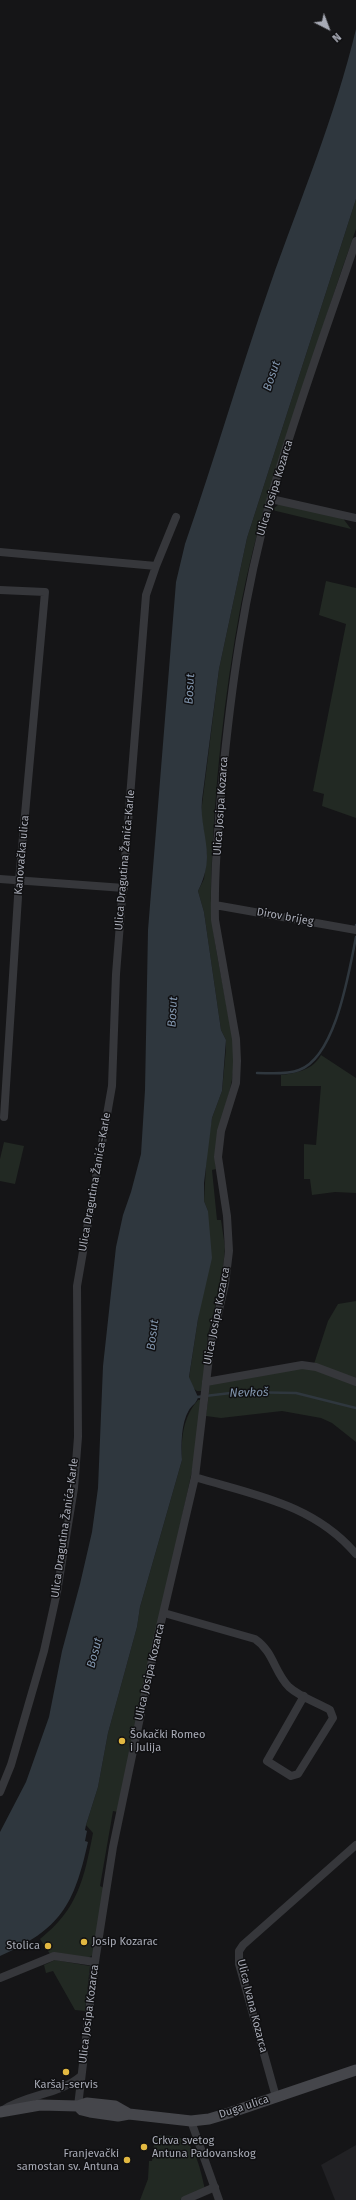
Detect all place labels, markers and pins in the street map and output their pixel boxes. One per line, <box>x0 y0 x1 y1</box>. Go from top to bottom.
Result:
place label: Šokački Romeo i Julija <box>130 1728 206 1754</box>
marker: Šokački Romeo i Julija <box>117 1736 127 1746</box>
place label: Josip Kozarac <box>92 1935 158 1949</box>
marker: Josip Kozarac <box>79 1937 89 1947</box>
place label: Stolica <box>6 1939 40 1953</box>
marker: Stolica <box>43 1941 53 1951</box>
marker: Karšaj-servis <box>61 2067 71 2077</box>
place label: Karšaj-servis <box>34 2078 98 2092</box>
place label: Crkva svetog Antuna Padovanskog <box>152 2134 256 2160</box>
marker: Crkva svetog Antuna Padovanskog <box>139 2142 149 2152</box>
place label: Franjevački samostan sv. Antuna <box>17 2147 119 2173</box>
marker: Franjevački samostan sv. Antuna <box>122 2155 132 2165</box>

